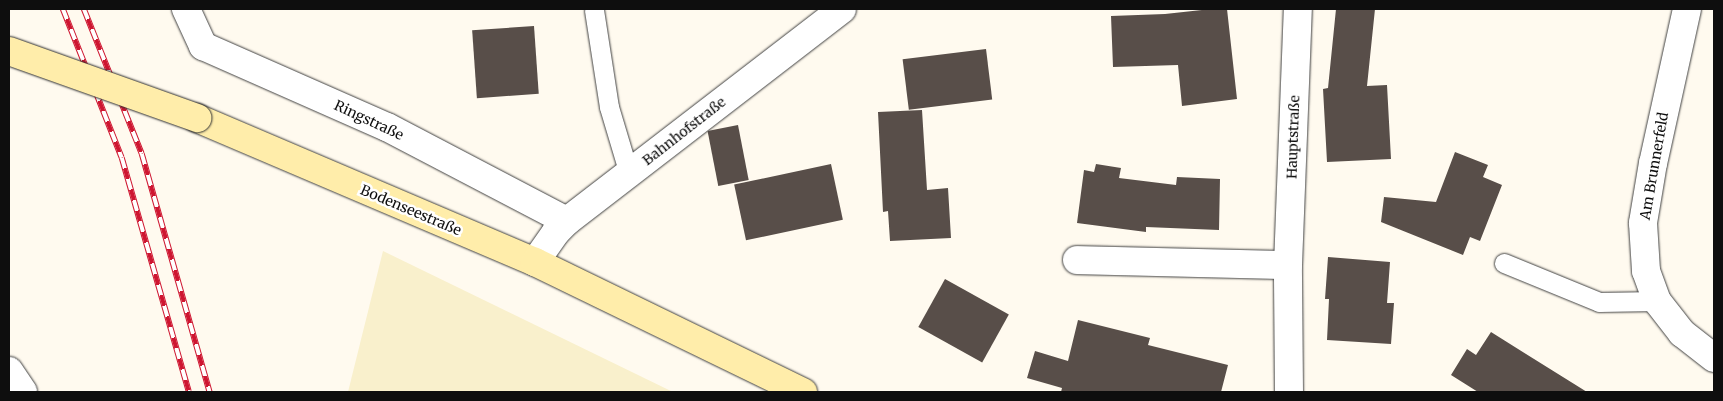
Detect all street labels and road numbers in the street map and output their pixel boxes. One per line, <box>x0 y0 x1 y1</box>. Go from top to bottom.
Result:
street label: Bahnhofstraße <box>639 93 729 169</box>
street label: Hauptstraße <box>1283 95 1303 179</box>
street label: Ringstraße <box>332 97 406 143</box>
street label: Am Brunnerfeld <box>1636 111 1672 221</box>
street label: Bodenseestraße <box>358 181 464 239</box>

